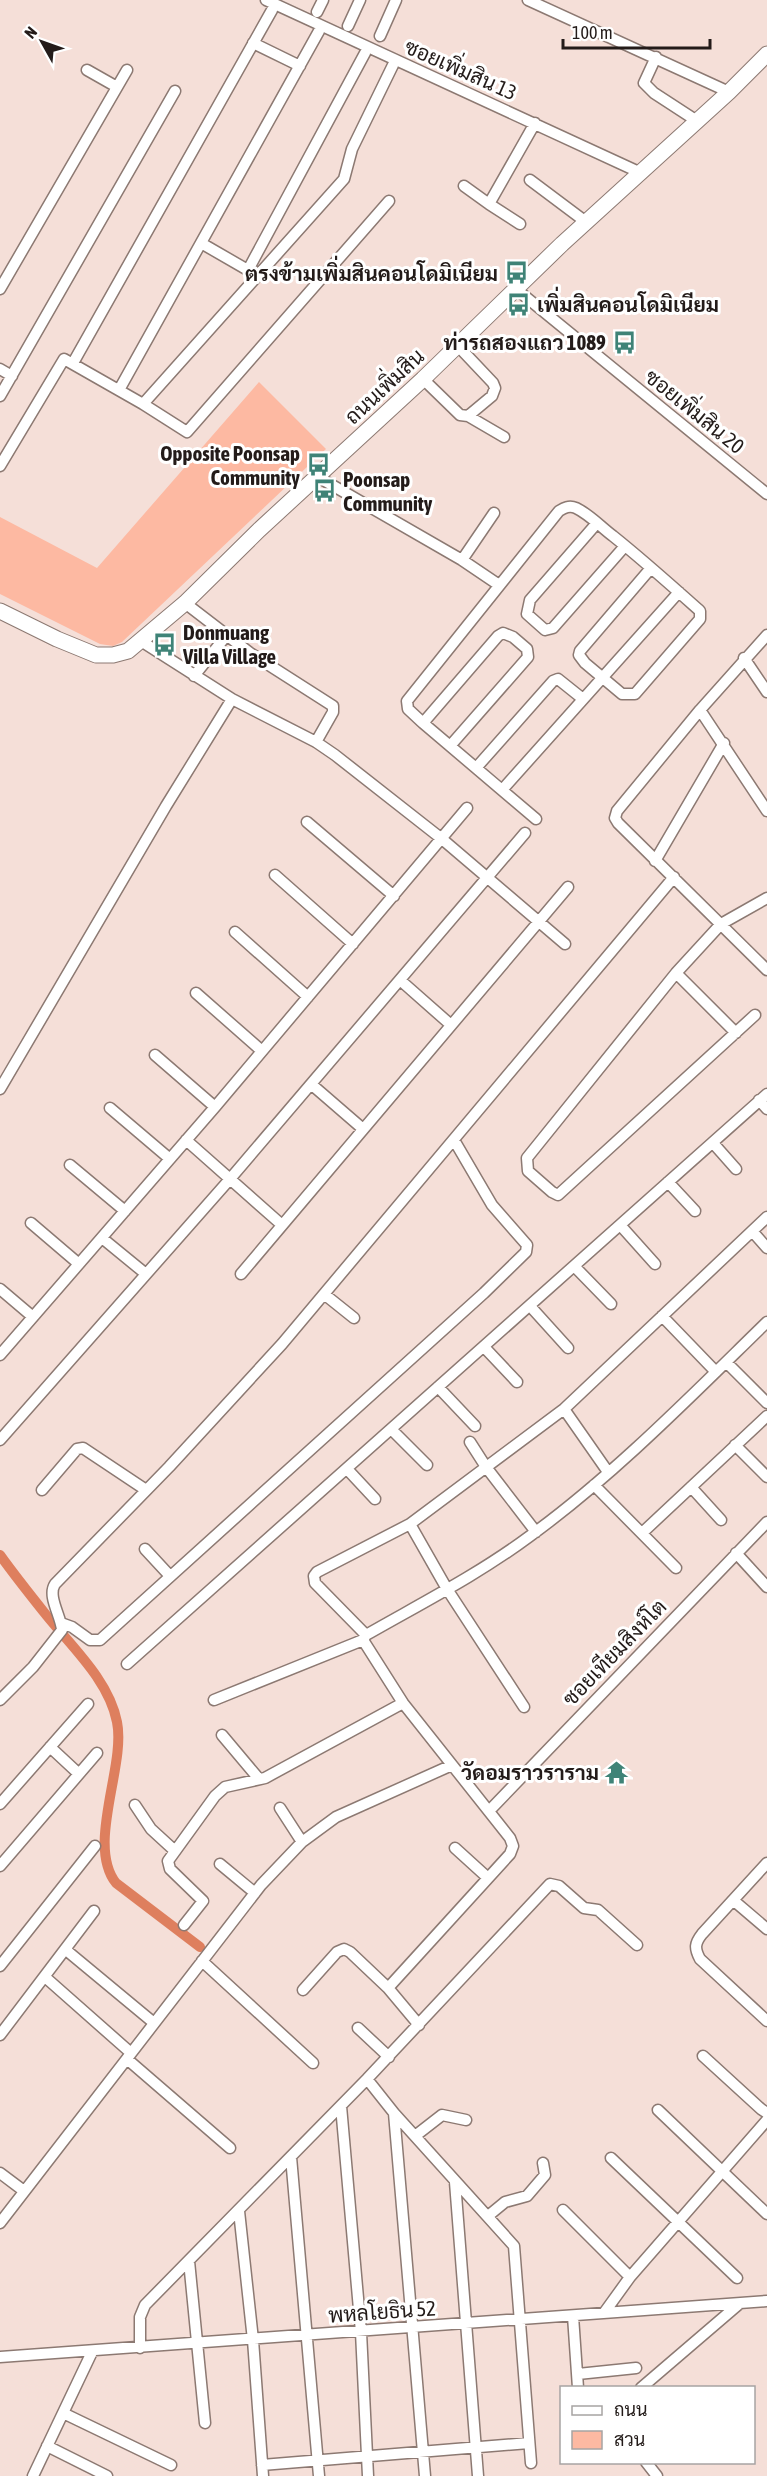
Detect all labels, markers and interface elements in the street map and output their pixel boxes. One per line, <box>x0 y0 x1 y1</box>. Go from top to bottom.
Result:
north arrow <box>12 12 72 72</box>
scale bar <box>563 12 710 50</box>
text: 100 m <box>572 22 613 43</box>
text: N <box>21 23 40 42</box>
street label: ซอยเพิ่มสิน 13 <box>401 28 523 104</box>
place label: ตรงข้ามเพิ่มสินคอนโดมิเนียม <box>245 255 498 285</box>
bus stop icon: ตรงข้ามเพิ่มสินคอนโดมิเนียม <box>503 260 529 286</box>
place label: เพิ่มสินคอนโดมิเนียม <box>537 286 719 316</box>
bus stop icon: เพิ่มสินคอนโดมิเนียม <box>506 291 532 317</box>
bus stop icon: ท่ารถสองแถว 1089 <box>611 329 637 355</box>
place label: ท่ารถสองแถว 1089 <box>444 330 606 354</box>
street label: ถนนเพิ่มสิน <box>335 339 428 429</box>
street label: ซอยเพิ่มสิน 20 <box>641 359 753 458</box>
place label: Opposite Poonsap Community <box>160 441 300 489</box>
bus stop icon: Opposite Poonsap Community <box>305 452 331 478</box>
place label: Poonsap Community <box>343 467 433 515</box>
bus stop icon: Poonsap Community <box>312 478 338 504</box>
place label: Donmuang Villa Village <box>182 620 276 668</box>
bus stop icon: Donmuang Villa Village <box>152 631 178 657</box>
street label: ซอยเทียมสิงห์โต <box>557 1593 671 1710</box>
temple icon: วัดอมราวราราม <box>604 1759 630 1785</box>
place label: วัดอมราวราราม <box>461 1760 599 1784</box>
street label: พหลโยธิน 52 <box>327 2295 437 2327</box>
legend <box>560 2386 755 2464</box>
text: ถนน <box>614 2399 647 2420</box>
text: สวน <box>614 2429 645 2450</box>

